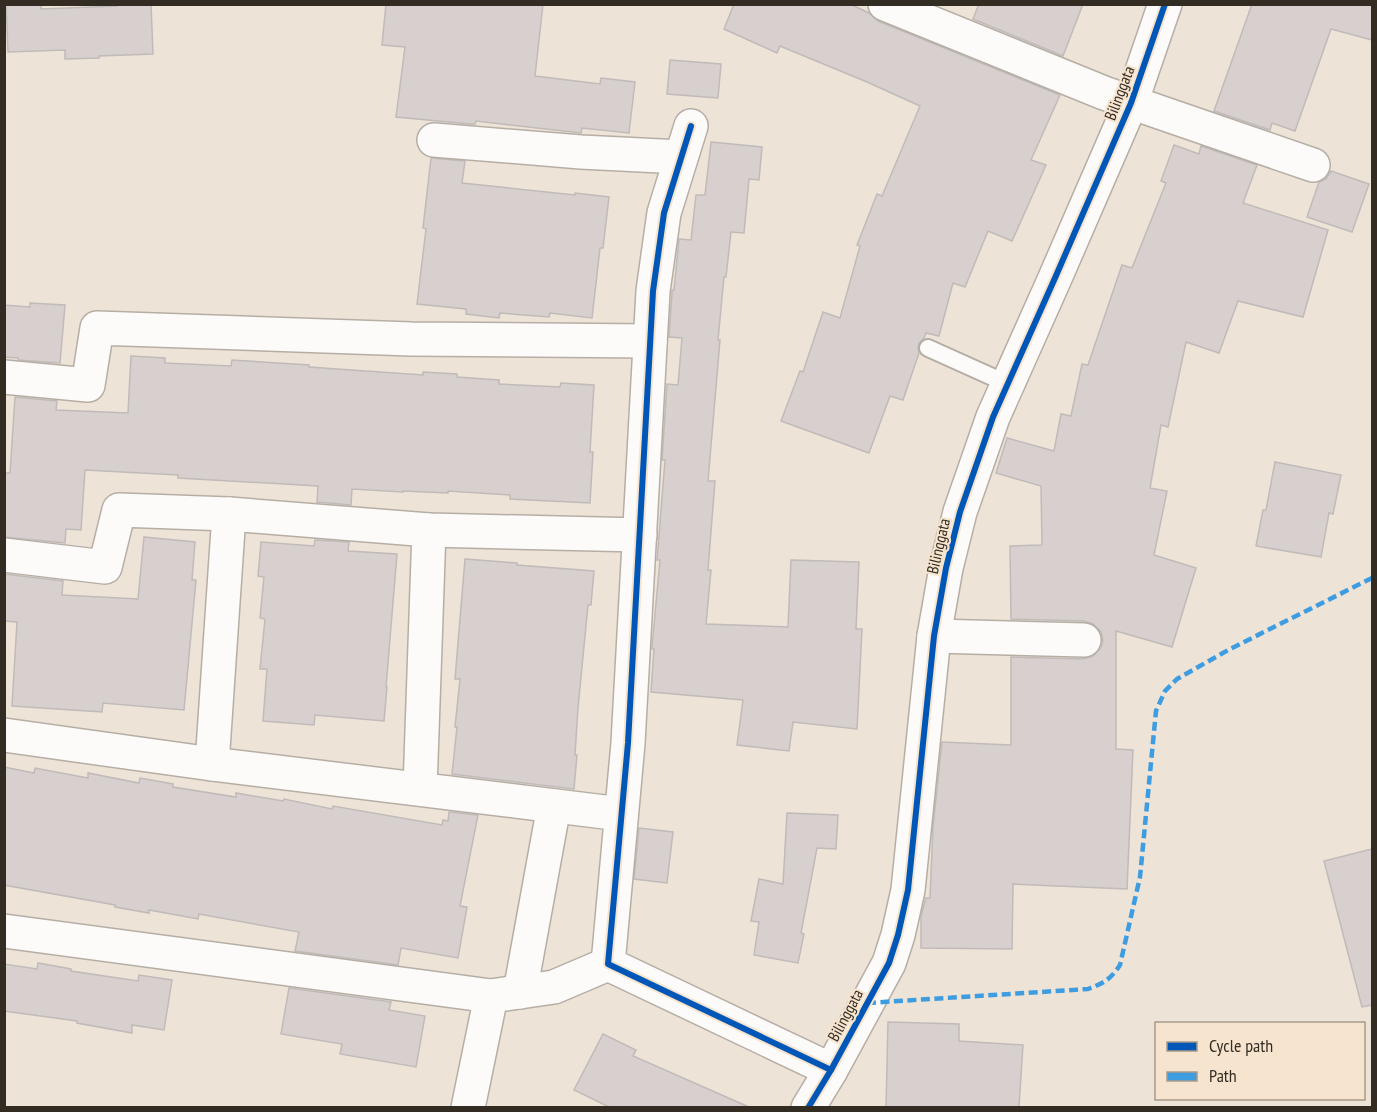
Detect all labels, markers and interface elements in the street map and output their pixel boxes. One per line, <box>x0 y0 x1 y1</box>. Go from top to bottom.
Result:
street label: Bilinggata <box>1100 63 1138 123</box>
street label: Bilinggata <box>922 516 954 576</box>
street label: Bilinggata <box>823 985 867 1045</box>
legend <box>1155 1022 1365 1100</box>
text: Cycle path <box>1209 1034 1273 1057</box>
text: Path <box>1209 1064 1237 1087</box>

